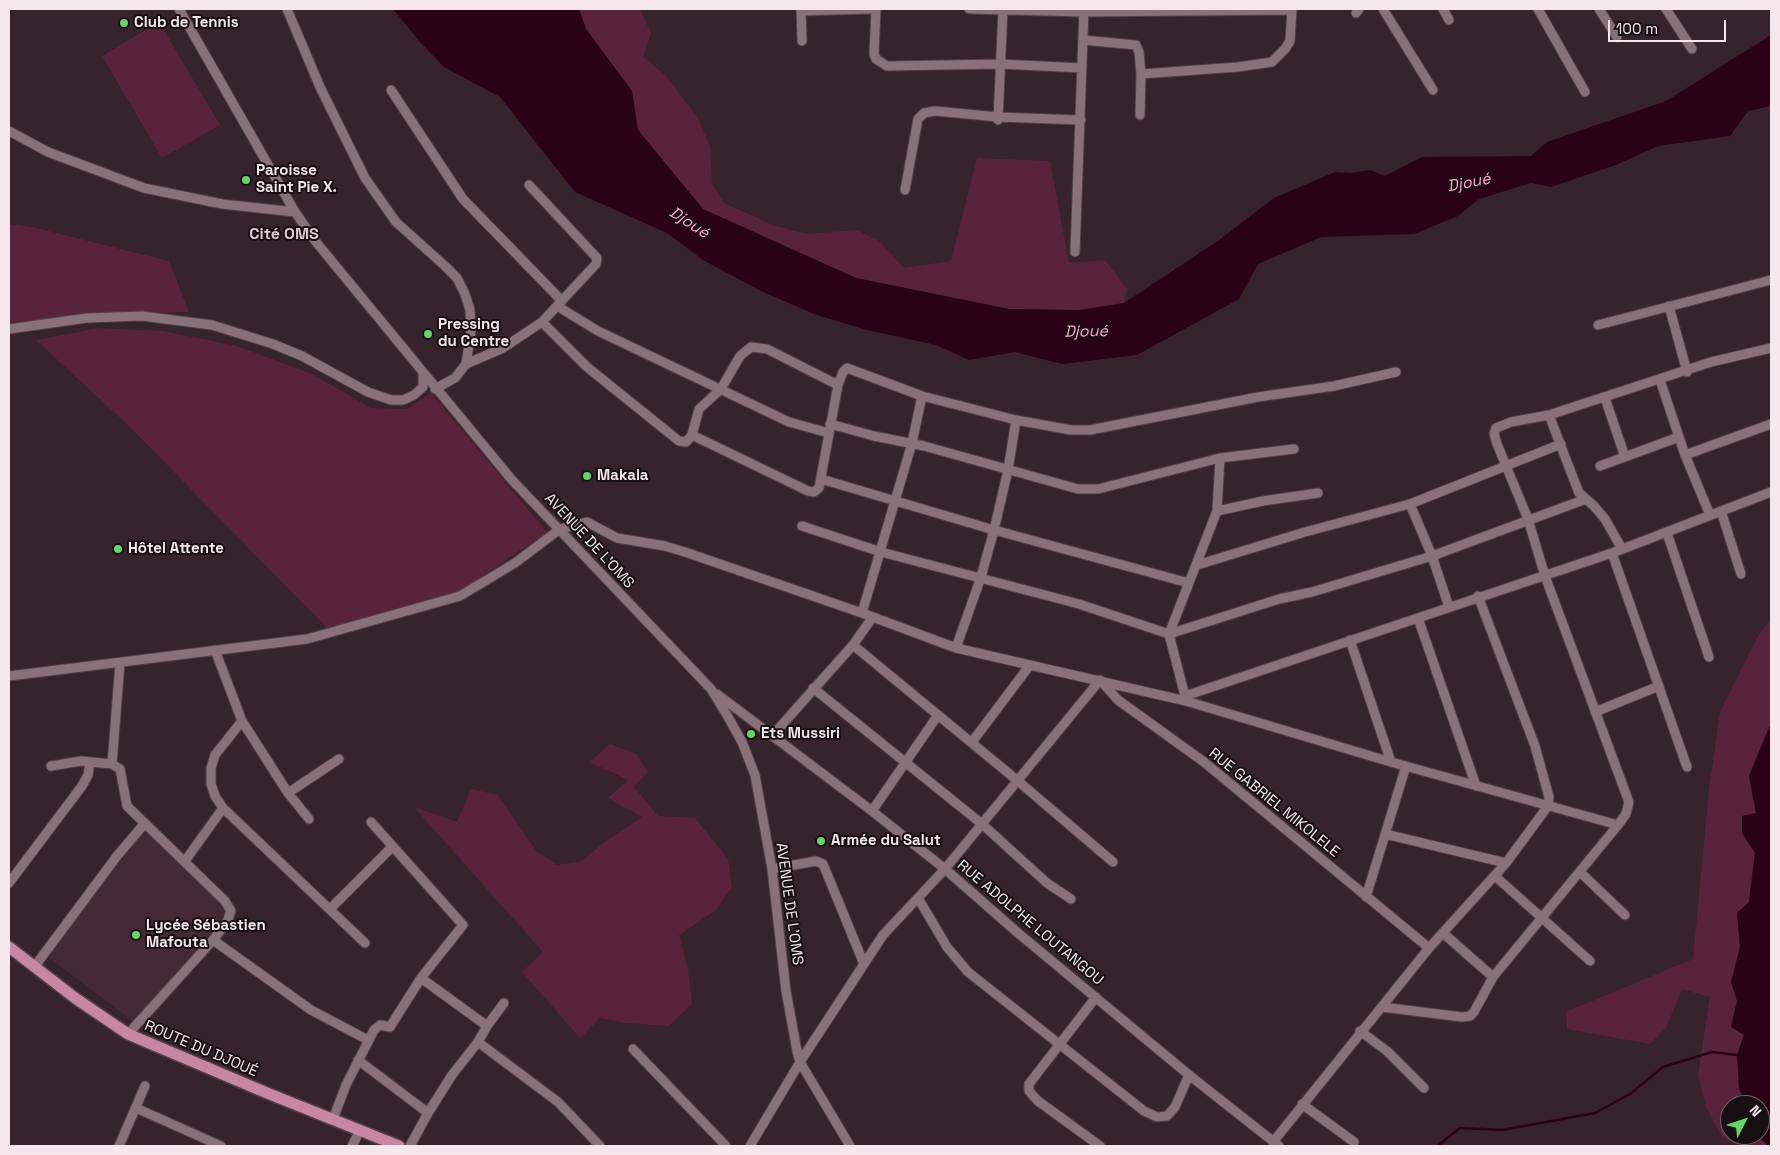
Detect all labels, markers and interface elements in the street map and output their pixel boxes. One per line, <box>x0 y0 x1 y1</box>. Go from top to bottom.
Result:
scale bar <box>1610 10 1728 42</box>
place label: Club de Tennis <box>134 14 239 32</box>
marker: Club de Tennis <box>118 17 130 29</box>
text: 100 m <box>1616 19 1658 38</box>
place label: Paroisse Saint Pie X. <box>256 162 337 197</box>
water label: Djoué <box>1446 169 1492 197</box>
marker: Paroisse Saint Pie X. <box>240 174 252 186</box>
water label: Djoué <box>665 203 713 243</box>
district label: Cité OMS <box>249 225 319 245</box>
place label: Pressing du Centre <box>438 316 509 351</box>
water label: Djoué <box>1064 322 1108 342</box>
marker: Pressing du Centre <box>422 328 434 340</box>
place label: Makala <box>597 467 649 485</box>
marker: Makala <box>581 470 593 482</box>
street label: AVENUE DE L'OMS <box>540 490 638 592</box>
place label: Hôtel Attente <box>128 540 224 558</box>
marker: Hôtel Attente <box>112 543 124 555</box>
place label: Ets Mussiri <box>761 725 840 743</box>
marker: Ets Mussiri <box>745 728 757 740</box>
street label: RUE GABRIEL MIKOLELE <box>1205 745 1343 861</box>
place label: Armée du Salut <box>831 832 941 850</box>
marker: Armée du Salut <box>815 835 827 847</box>
street label: AVENUE DE L'OMS <box>772 842 806 966</box>
street label: RUE ADOLPHE LOUTANGOU <box>953 856 1107 990</box>
place label: Lycée Sébastien Mafouta <box>146 917 266 952</box>
marker: Lycée Sébastien Mafouta <box>130 929 142 941</box>
street label: ROUTE DU DJOUÉ <box>142 1017 260 1081</box>
north arrow <box>1720 1095 1770 1145</box>
text: N <box>1746 1101 1765 1120</box>

